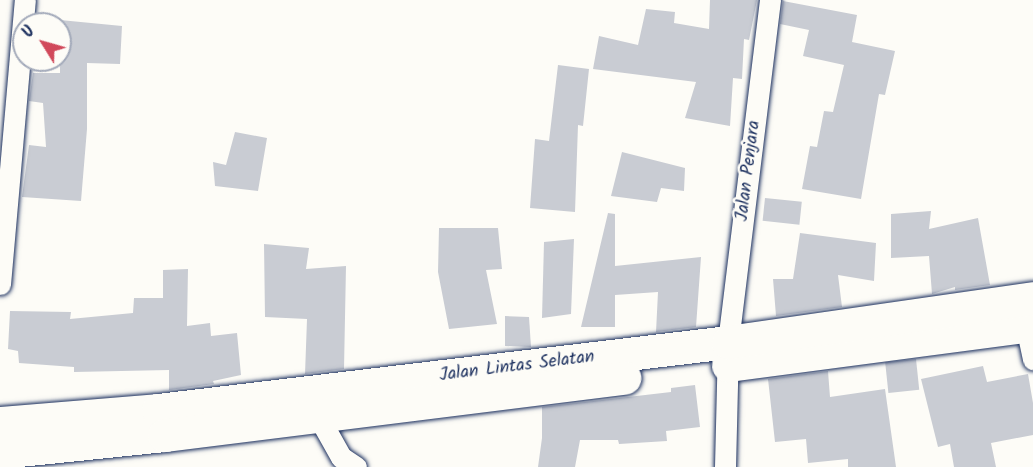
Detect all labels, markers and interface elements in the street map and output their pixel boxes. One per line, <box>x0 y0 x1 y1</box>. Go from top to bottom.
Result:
north arrow <box>12 12 72 72</box>
text: U <box>16 21 42 43</box>
street label: Jalan Penjara <box>732 119 766 223</box>
street label: Jalan Lintas Selatan <box>438 347 596 387</box>

